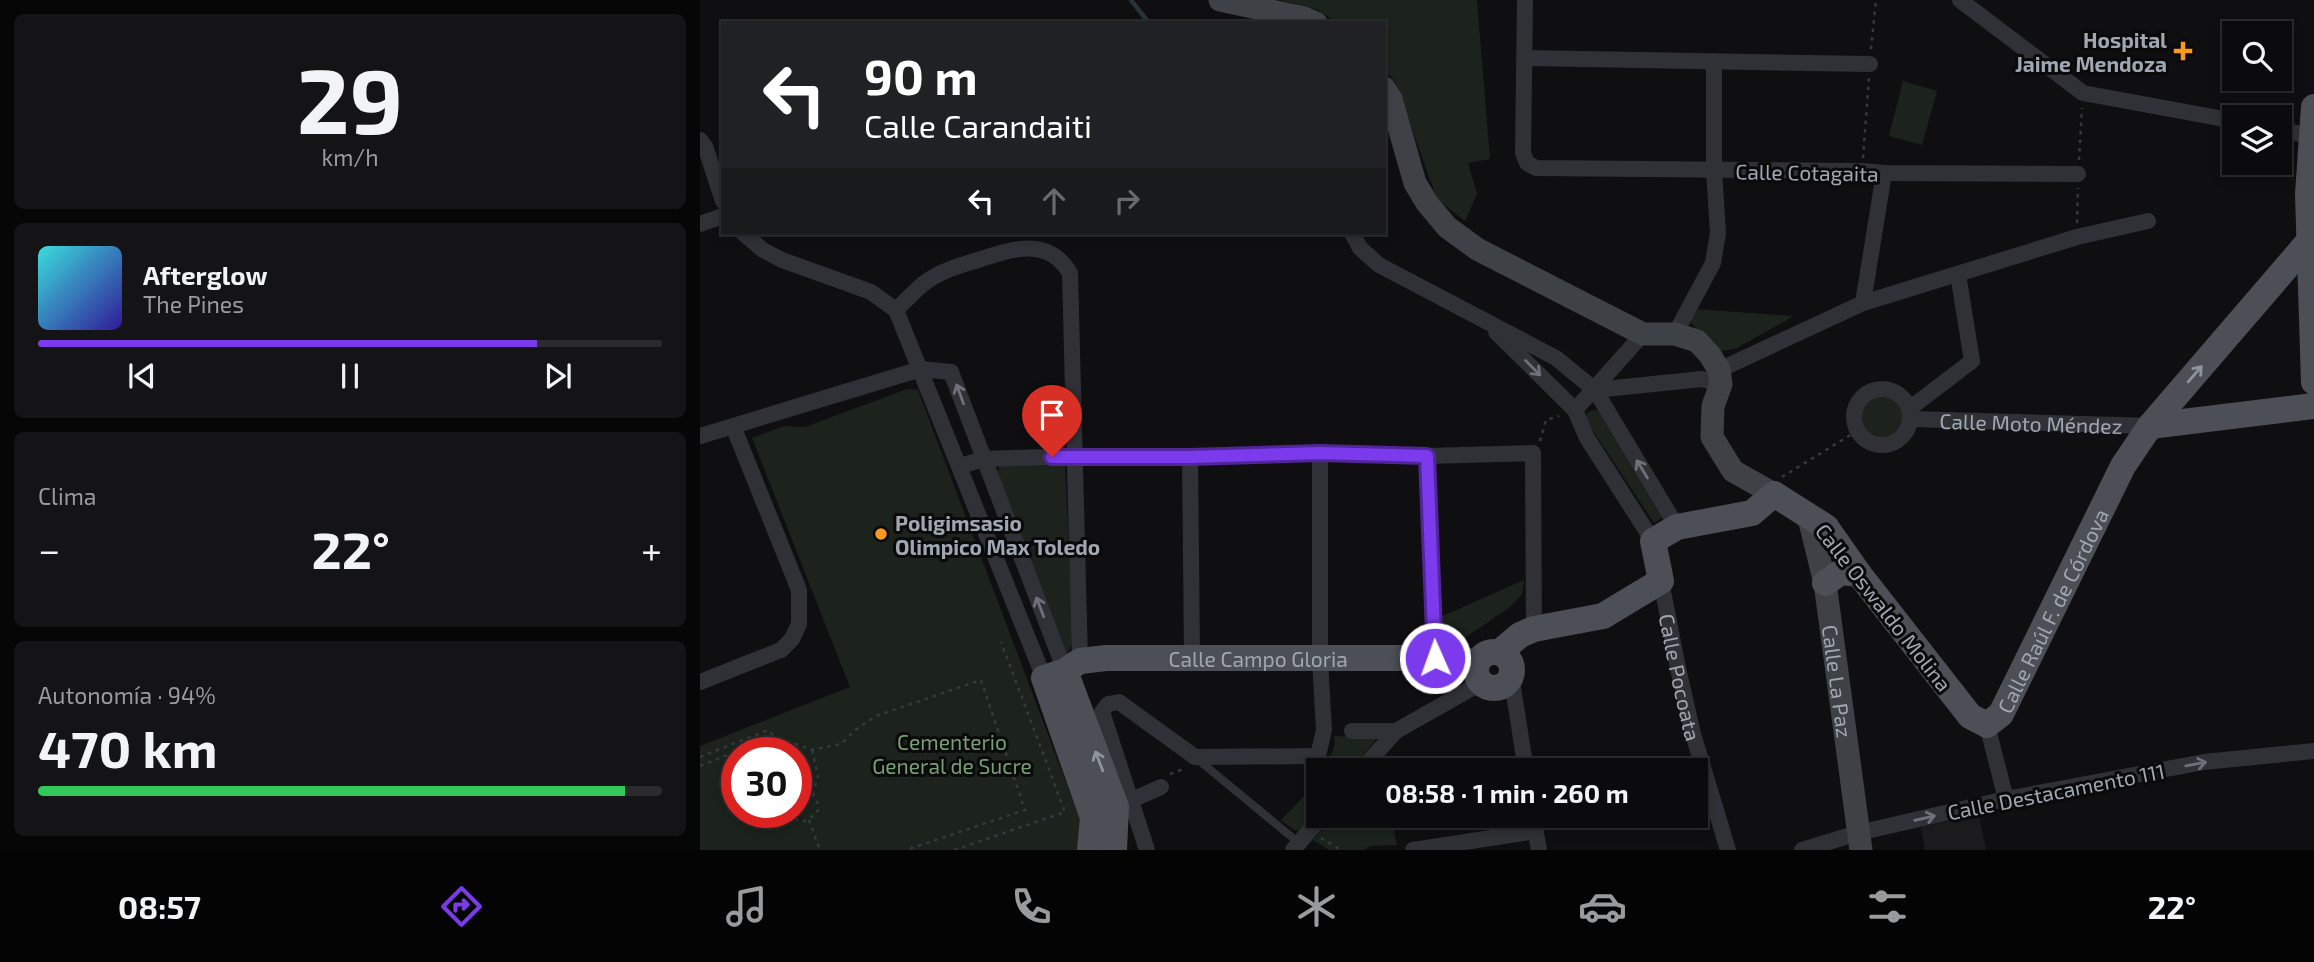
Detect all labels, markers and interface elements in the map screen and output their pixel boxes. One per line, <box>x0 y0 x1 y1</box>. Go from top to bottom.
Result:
map controls <box>2222 21 2292 175</box>
button: search <box>2222 21 2292 91</box>
place label: Hospital Jaime Mendoza <box>2015 27 2167 76</box>
marker: Hospital Jaime Mendoza <box>2173 41 2193 61</box>
text: 29 <box>297 43 403 152</box>
text: 90 m <box>864 46 978 105</box>
icon: left <box>749 49 840 140</box>
button: layers <box>2222 105 2292 175</box>
text: Calle Carandaiti <box>864 106 1092 144</box>
text: km/h <box>321 143 379 171</box>
street label: Calle Cotagaita <box>1735 158 1879 186</box>
icon: left <box>962 182 1000 220</box>
icon: ahead <box>1035 182 1073 220</box>
icon: right <box>1108 182 1146 220</box>
text: Afterglow <box>143 259 268 290</box>
text: The Pines <box>143 290 244 318</box>
icon: previous <box>123 357 161 395</box>
icon: pause <box>331 357 369 395</box>
icon: next <box>539 357 577 395</box>
one-way arrow <box>1524 360 1541 377</box>
one-way arrow <box>2187 365 2203 383</box>
one-way arrow <box>952 384 965 406</box>
pin <box>1022 385 1082 457</box>
icon: arrive <box>1033 396 1071 434</box>
street label: Calle Moto Méndez <box>1939 407 2123 438</box>
one-way arrow <box>1635 459 1649 479</box>
text: Clima <box>38 482 96 510</box>
street label: Calle Raúl F. de Córdova <box>1991 504 2113 717</box>
place label: Poligimsasio Olimpico Max Toledo <box>895 510 1100 559</box>
text: 22° <box>311 517 390 579</box>
street label: Calle Oswaldo Molina <box>1811 518 1957 696</box>
text: − <box>38 526 60 572</box>
text: + <box>641 526 662 572</box>
marker: Poligimsasio Olimpico Max Toledo <box>873 526 889 542</box>
one-way arrow <box>1033 596 1046 618</box>
street label: Calle Pocoata <box>1655 611 1707 744</box>
position arrow <box>1398 621 1472 695</box>
street label: Calle La Paz <box>1818 623 1858 739</box>
street label: Calle Campo Gloria <box>1169 646 1348 671</box>
text: Autonomía · 94% <box>38 681 216 709</box>
text: 470 km <box>38 716 218 778</box>
park label: Cementerio General de Sucre <box>872 729 1032 778</box>
speed limit sign: 30 <box>721 737 812 828</box>
one-way arrow <box>1091 750 1104 772</box>
one-way arrow <box>2184 757 2207 770</box>
street label: Calle Destacamento 111 <box>1945 758 2167 824</box>
text: 08:58 · 1 min · 260 m <box>1385 777 1629 808</box>
one-way arrow <box>1913 810 1936 824</box>
icon: directions <box>437 882 486 931</box>
icon: music <box>722 882 771 931</box>
icon: phone <box>1007 882 1056 931</box>
icon: climate <box>1292 882 1341 931</box>
icon: car <box>1578 882 1627 931</box>
icon: filters <box>1863 882 1912 931</box>
text: 08:57 <box>118 887 201 925</box>
text: 22° <box>2148 887 2196 925</box>

